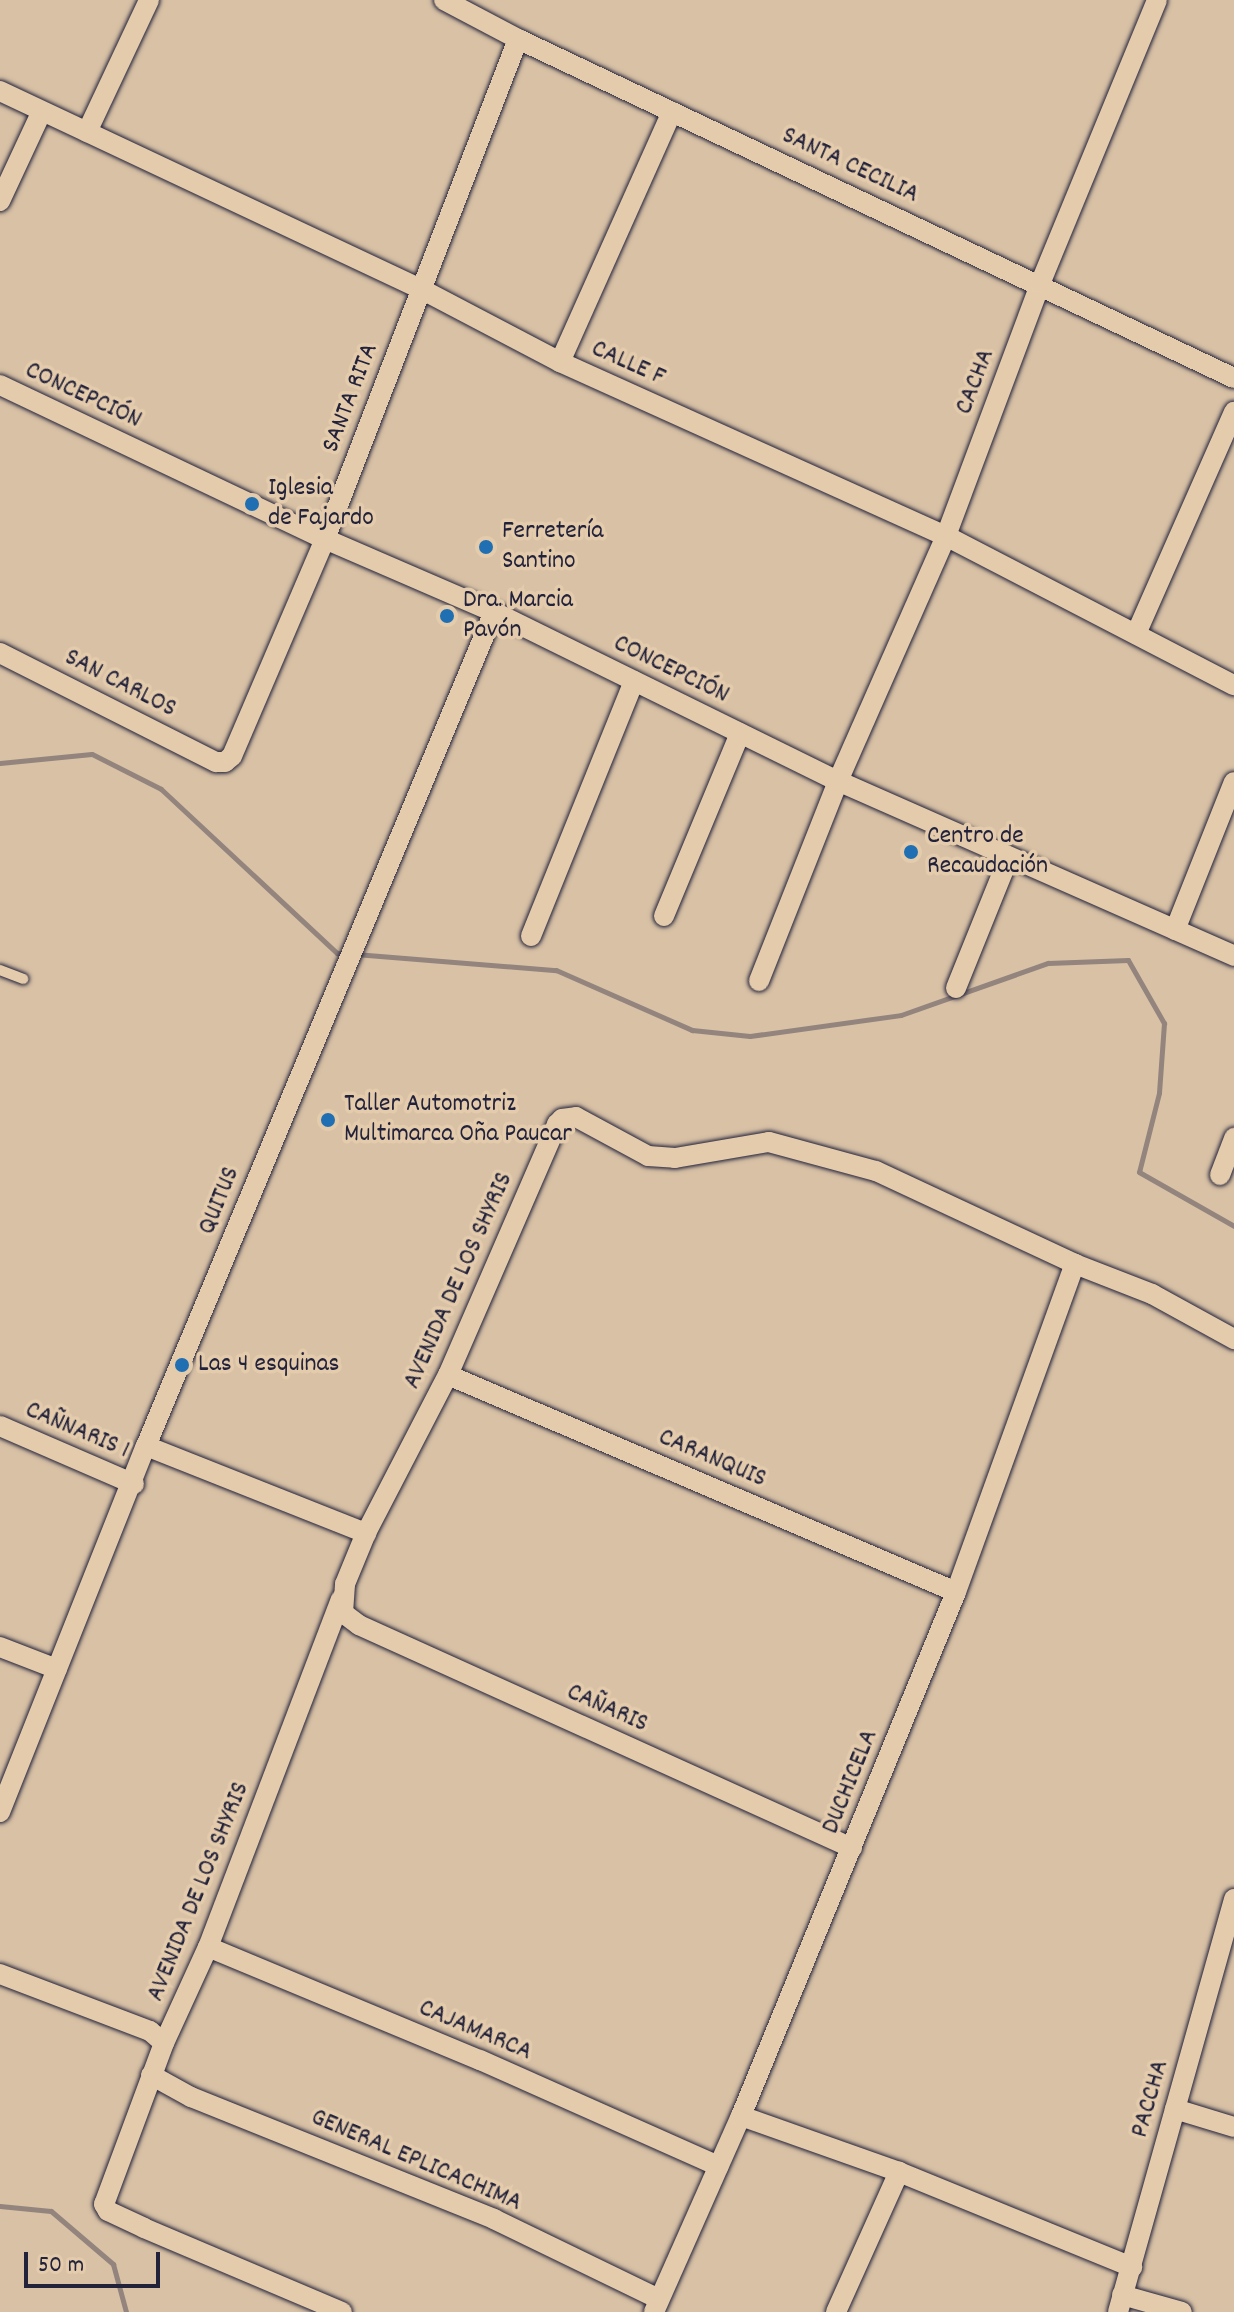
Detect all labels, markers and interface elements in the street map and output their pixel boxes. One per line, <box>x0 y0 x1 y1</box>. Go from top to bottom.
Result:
street label: SANTA CECILIA <box>777 121 923 211</box>
street label: CALLE F <box>586 334 670 394</box>
street label: SANTA RITA <box>316 339 386 457</box>
street label: CACHA <box>949 345 1003 419</box>
street label: CONCEPCIÓN <box>20 355 146 437</box>
place label: Iglesia de Fajardo <box>268 473 374 534</box>
marker: Iglesia de Fajardo <box>243 495 261 513</box>
place label: Ferretería Santino <box>502 516 603 578</box>
marker: Ferretería Santino <box>477 538 495 556</box>
place label: Dra. Marcia Pavón <box>463 585 573 646</box>
marker: Dra. Marcia Pavón <box>438 607 456 625</box>
street label: CONCEPCIÓN <box>608 629 734 711</box>
street label: SAN CARLOS <box>59 643 181 725</box>
place label: Centro de Recaudación <box>927 821 1048 882</box>
marker: Centro de Recaudación <box>902 843 920 861</box>
place label: Taller Automotriz Multimarca Oña Paucar <box>344 1089 572 1150</box>
marker: Taller Automotriz Multimarca Oña Paucar <box>319 1111 337 1129</box>
street label: QUITUS <box>192 1163 248 1239</box>
street label: AVENIDA DE LOS SHYRIS <box>397 1168 521 1394</box>
place label: Las 4 esquinas <box>198 1349 340 1381</box>
marker: Las 4 esquinas <box>173 1356 191 1374</box>
street label: CAÑNARIS 1 <box>20 1395 134 1467</box>
street label: CARANQUIS <box>653 1422 771 1496</box>
street label: CAÑARIS <box>562 1677 652 1741</box>
street label: DUCHICELA <box>816 1725 886 1839</box>
street label: AVENIDA DE LOS SHYRIS <box>141 1778 257 2006</box>
street label: CAJAMARCA <box>414 1993 536 2069</box>
street label: PACCHA <box>1125 2057 1177 2141</box>
street label: GENERAL EPLICACHIMA <box>306 2102 526 2220</box>
scale bar <box>28 2236 164 2286</box>
text: 50 m <box>38 2249 84 2283</box>

